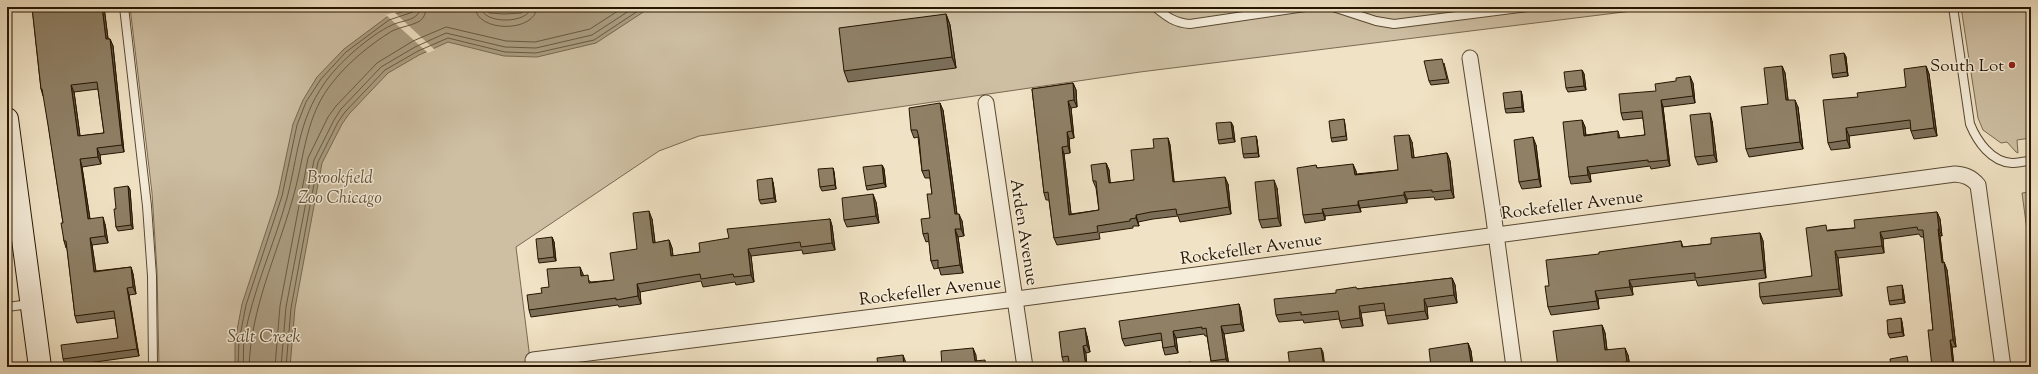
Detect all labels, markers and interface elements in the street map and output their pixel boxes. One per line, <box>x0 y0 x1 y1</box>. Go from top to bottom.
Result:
place label: South Lot <box>1930 55 2004 79</box>
marker: South Lot <box>2007 60 2017 70</box>
park label: Brookfield Zoo Chicago <box>298 167 382 211</box>
street label: Arden Avenue <box>1003 177 1043 287</box>
street label: Rockefeller Avenue <box>1500 185 1645 227</box>
street label: Rockefeller Avenue <box>1179 228 1324 272</box>
street label: Rockefeller Avenue <box>858 271 1003 313</box>
water label: Salt Creek <box>227 325 301 351</box>

